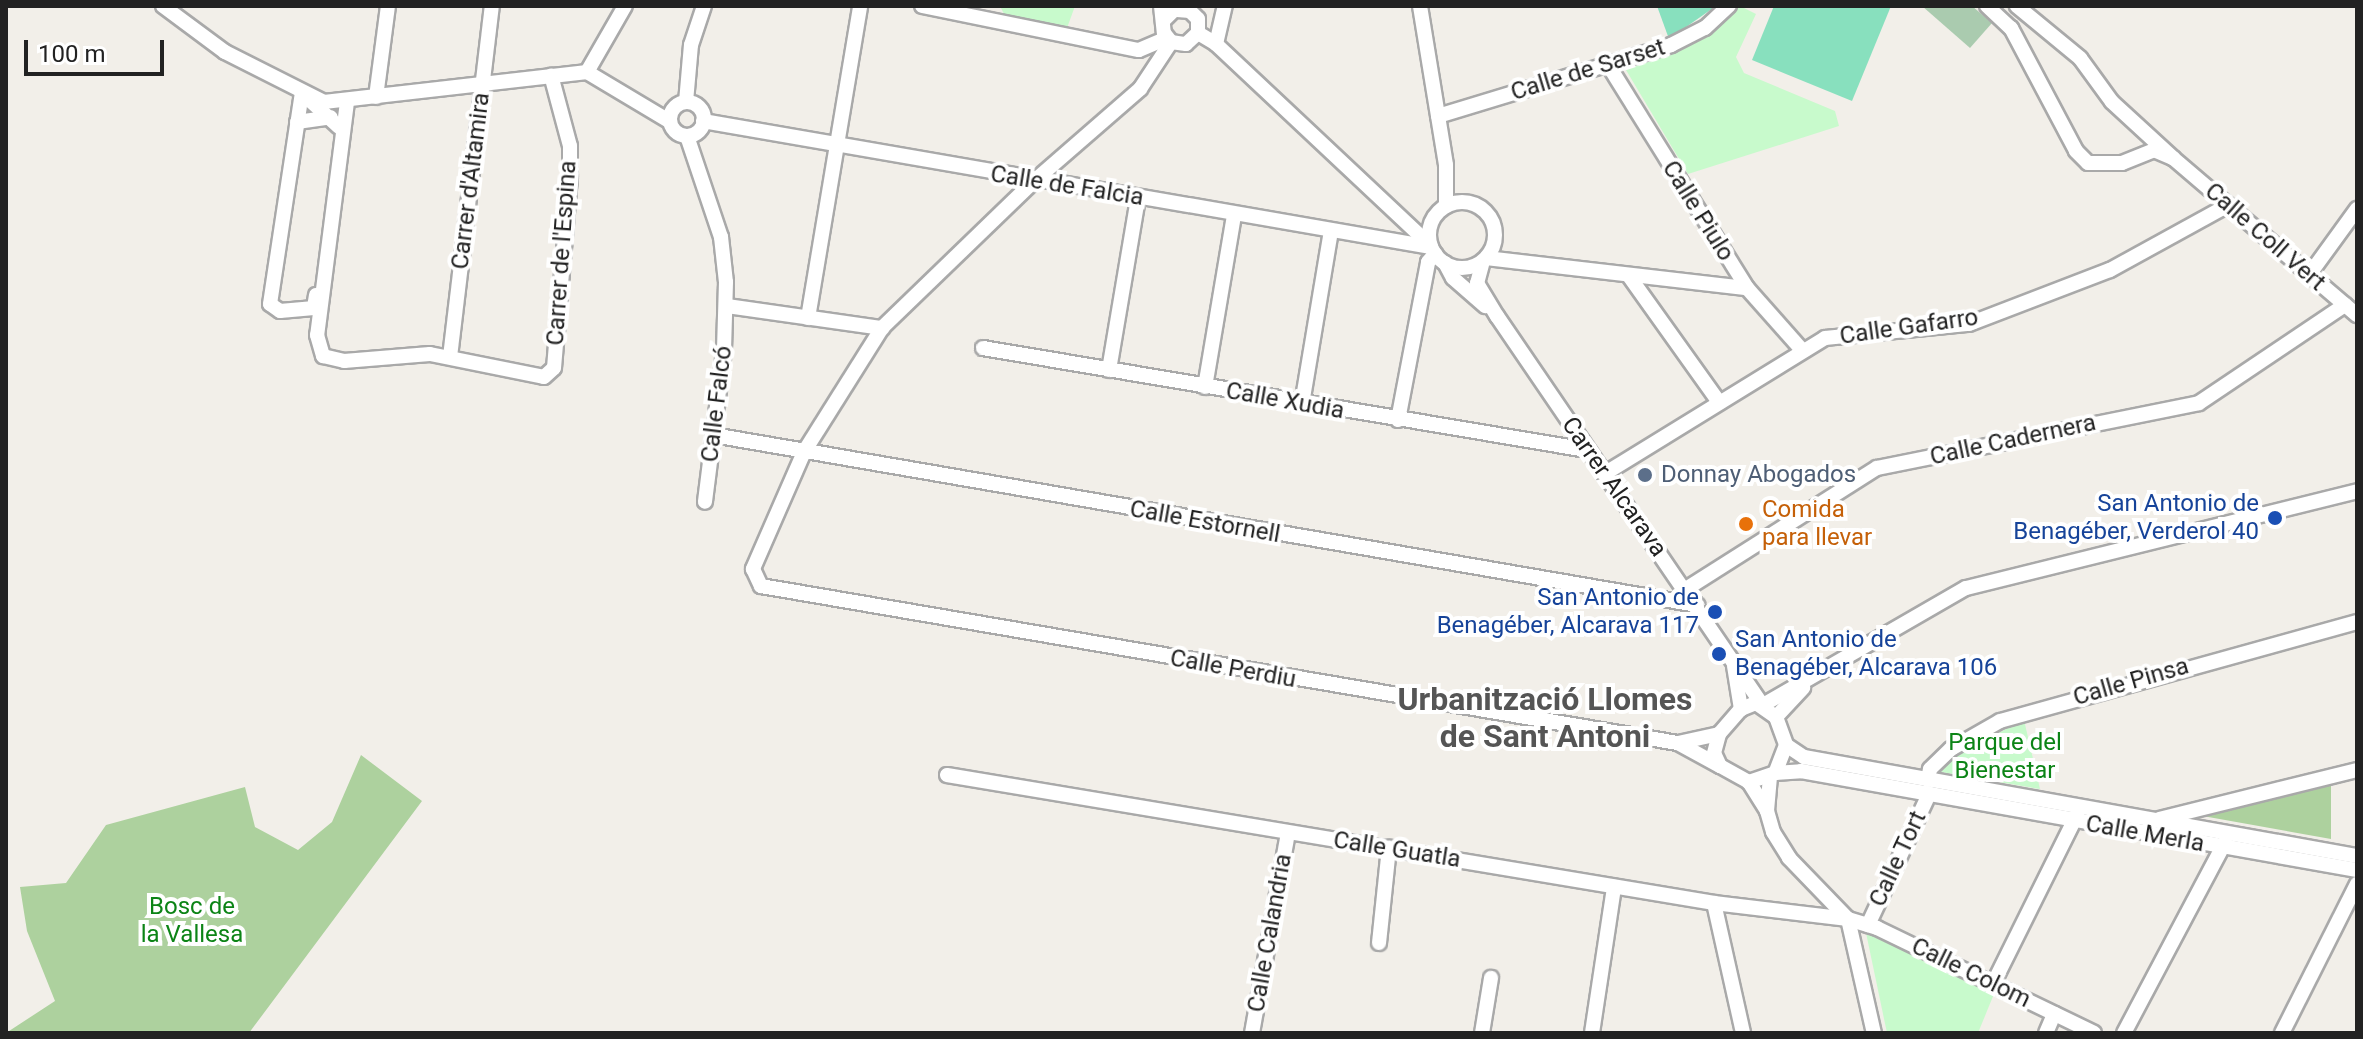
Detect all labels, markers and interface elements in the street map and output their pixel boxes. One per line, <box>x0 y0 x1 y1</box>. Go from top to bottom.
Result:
scale bar <box>28 24 168 74</box>
street label: Calle de Sarset <box>1507 33 1669 107</box>
text: 100 m <box>38 40 105 68</box>
street label: Carrer d'Altamira <box>446 91 496 271</box>
street label: Calle Piulo <box>1656 156 1740 266</box>
street label: Carrer de l'Espina <box>541 160 583 346</box>
street label: Calle de Falcia <box>988 160 1146 212</box>
street label: Calle Coll Vert <box>2199 177 2331 297</box>
street label: Calle Gafarro <box>1838 303 1980 351</box>
street label: Calle Falcó <box>696 344 738 464</box>
street label: Calle Xudia <box>1224 376 1346 426</box>
street label: Calle Cadernera <box>1927 408 2099 472</box>
street label: Carrer Alcarava <box>1555 412 1673 562</box>
place label: Donnay Abogados <box>1661 461 1856 489</box>
marker: Donnay Abogados <box>1636 466 1654 484</box>
place label: San Antonio de Benagéber, Verderol 40 <box>2013 490 2259 546</box>
street label: Calle Estornell <box>1128 495 1282 549</box>
place label: Comida para llevar <box>1762 496 1872 552</box>
marker: San Antonio de Benagéber, Verderol 40 <box>2266 509 2284 527</box>
marker: Comida para llevar <box>1737 515 1755 533</box>
place label: San Antonio de Benagéber, Alcarava 117 <box>1437 584 1699 640</box>
marker: San Antonio de Benagéber, Alcarava 117 <box>1706 603 1724 621</box>
place label: San Antonio de Benagéber, Alcarava 106 <box>1735 626 1997 682</box>
street label: Calle Perdiu <box>1168 644 1298 694</box>
marker: San Antonio de Benagéber, Alcarava 106 <box>1710 645 1728 663</box>
street label: Calle Pinsa <box>2070 652 2192 712</box>
district label: Urbanització Llomes de Sant Antoni <box>1397 681 1693 756</box>
park label: Parque del Bienestar <box>1948 729 2062 785</box>
street label: Calle Tort <box>1863 806 1933 912</box>
street label: Calle Merla <box>2084 809 2206 859</box>
street label: Calle Guatla <box>1331 826 1463 874</box>
street label: Calle Calandria <box>1242 852 1298 1014</box>
park label: Bosc de la Vallesa <box>141 893 243 949</box>
street label: Calle Colom <box>1907 932 2035 1014</box>

